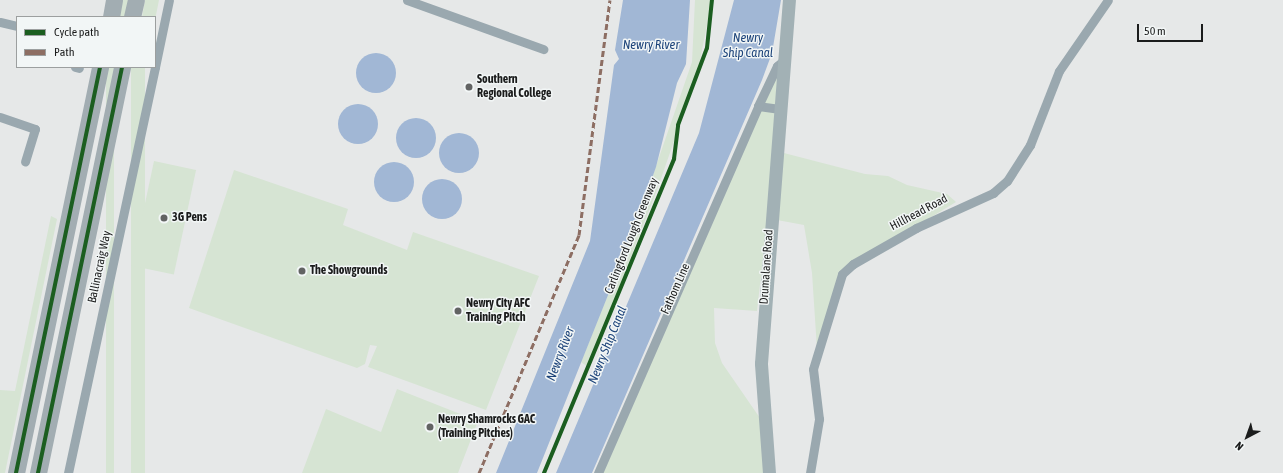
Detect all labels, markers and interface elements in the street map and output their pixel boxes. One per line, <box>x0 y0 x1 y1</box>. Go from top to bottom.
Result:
legend <box>16 16 156 68</box>
scale bar <box>1139 16 1205 42</box>
text: 50 m <box>1144 24 1166 38</box>
text: Cycle path <box>54 25 99 39</box>
water label: Newry Ship Canal <box>723 31 773 62</box>
water label: Newry River <box>623 37 679 53</box>
text: Path <box>54 45 75 59</box>
place label: Southern Regional College <box>477 73 551 101</box>
marker: Southern Regional College <box>464 82 474 92</box>
street label: Carlingford Lough Greenway <box>602 176 662 296</box>
street label: Hillhead Road <box>888 192 950 234</box>
place label: 3G Pens <box>172 211 207 225</box>
marker: 3G Pens <box>159 213 169 223</box>
street label: Drumalane Road <box>757 229 777 305</box>
street label: Ballinacraig Way <box>85 230 115 304</box>
street label: Fathom Line <box>658 261 694 317</box>
place label: The Showgrounds <box>310 264 387 278</box>
marker: The Showgrounds <box>297 266 307 276</box>
place label: Newry City AFC Training Pitch <box>466 297 530 325</box>
water label: Newry Ship Canal <box>585 304 631 386</box>
marker: Newry City AFC Training Pitch <box>453 306 463 316</box>
water label: Newry River <box>544 325 578 383</box>
place label: Newry Shamrocks GAC (Training Pitches) <box>438 413 535 441</box>
north arrow <box>1227 417 1267 457</box>
marker: Newry Shamrocks GAC (Training Pitches) <box>425 422 435 432</box>
text: N <box>1233 439 1246 453</box>

